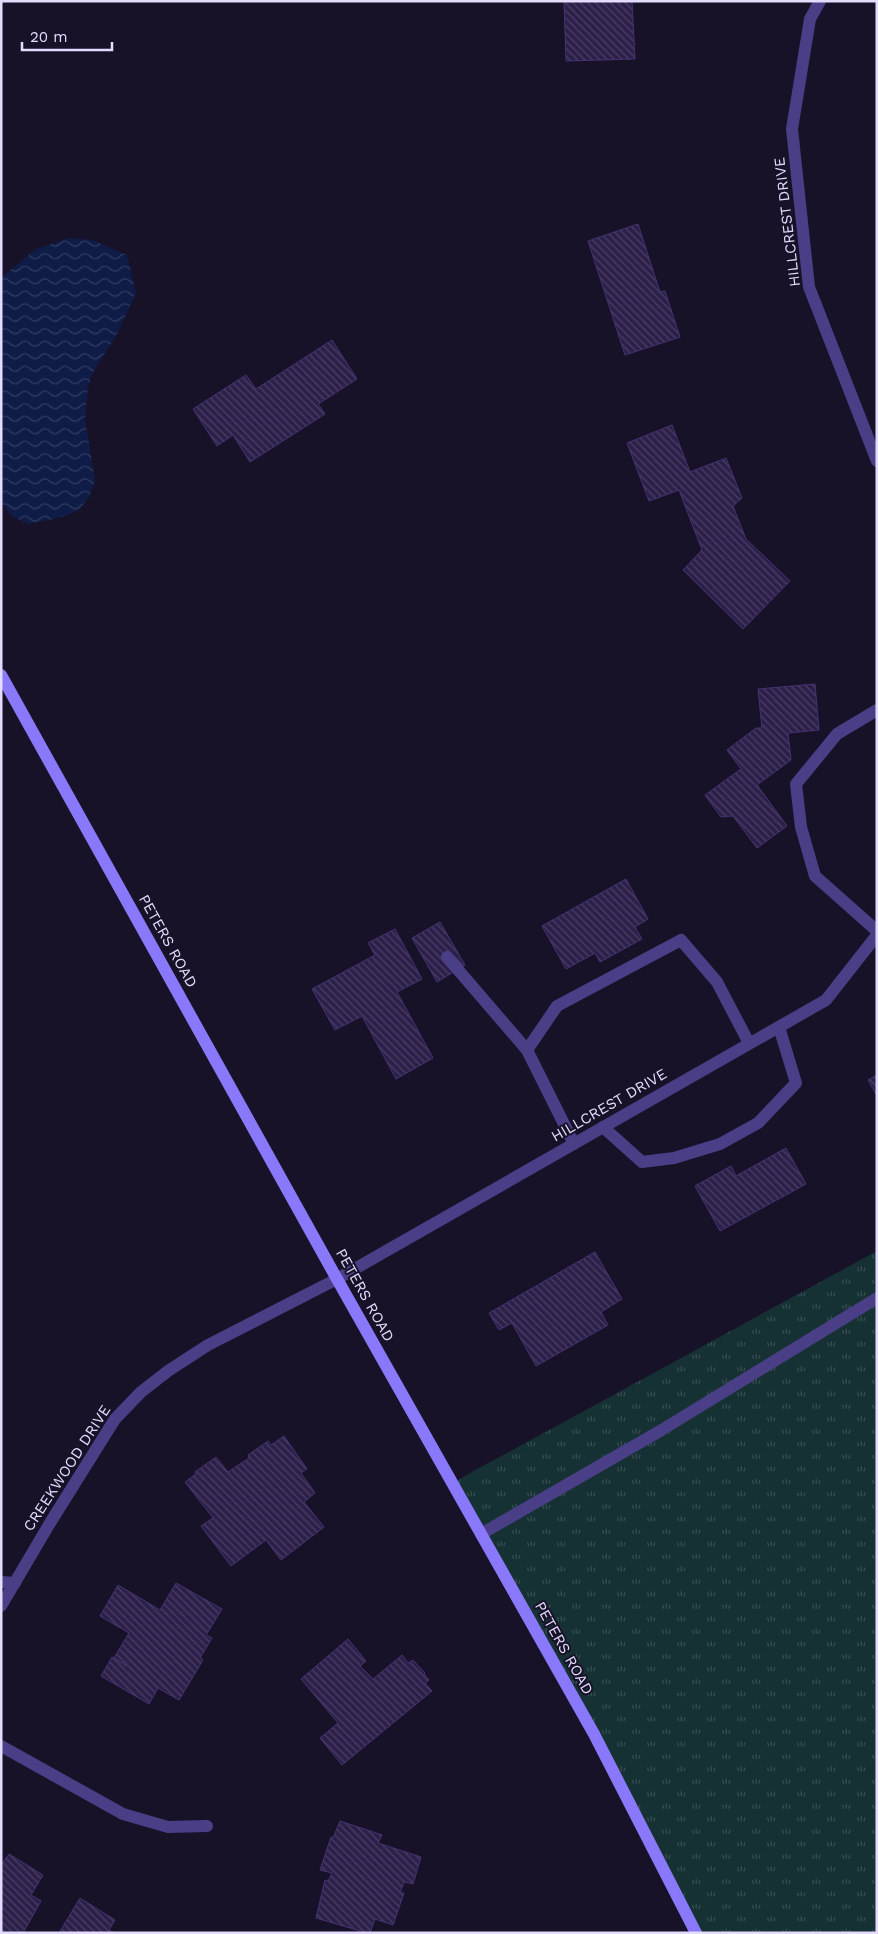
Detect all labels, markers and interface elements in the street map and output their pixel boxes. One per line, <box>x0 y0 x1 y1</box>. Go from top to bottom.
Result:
scale bar <box>22 20 112 52</box>
text: 20 m <box>30 28 68 46</box>
street label: HILLCREST DRIVE <box>770 156 804 288</box>
street label: PETERS ROAD <box>135 891 201 991</box>
street label: HILLCREST DRIVE <box>548 1065 670 1145</box>
street label: PETERS ROAD <box>332 1245 398 1345</box>
street label: CREEKWOOD DRIVE <box>20 1402 114 1534</box>
street label: PETERS ROAD <box>531 1598 597 1698</box>

